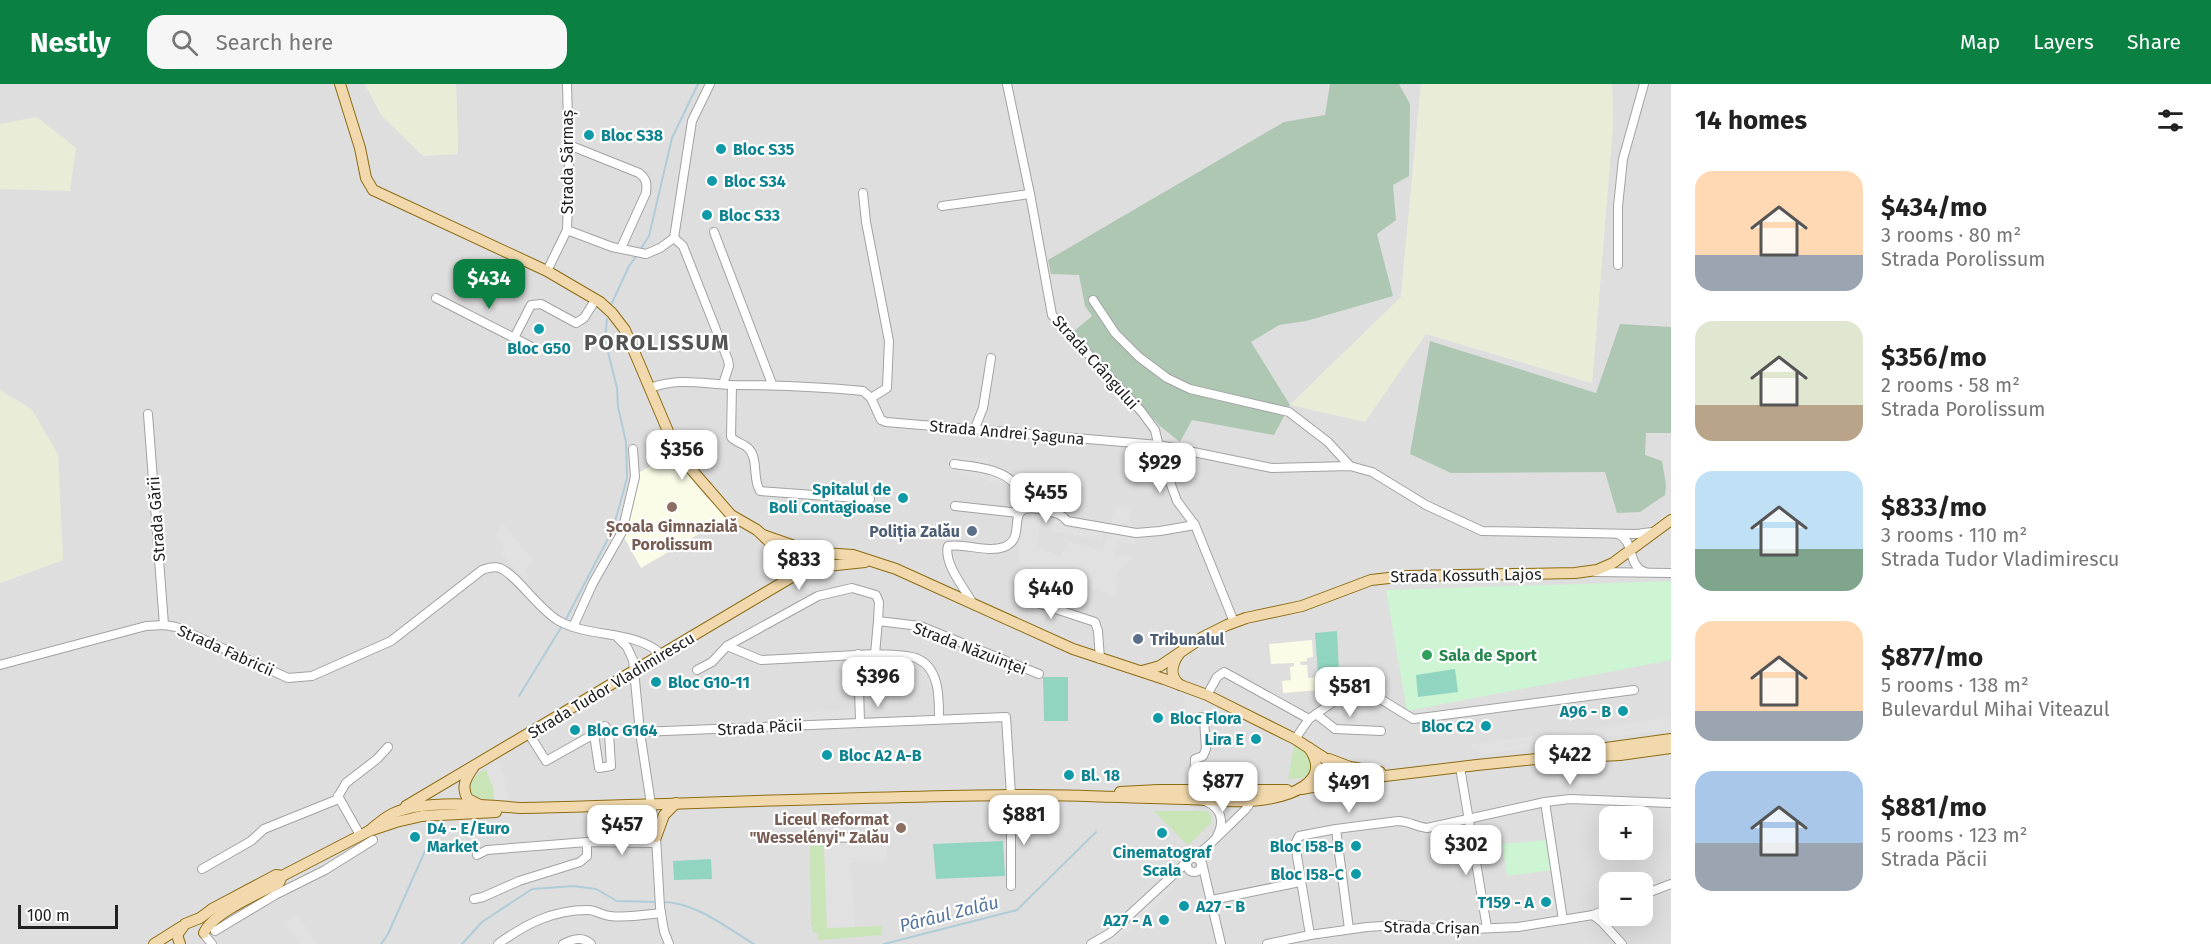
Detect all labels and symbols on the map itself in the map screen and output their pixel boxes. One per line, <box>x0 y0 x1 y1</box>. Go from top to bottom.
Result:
street label: Strada Sărmaș <box>558 110 578 214</box>
place label: Bloc S38 <box>601 126 663 145</box>
marker: Bloc S38 <box>582 128 596 142</box>
place label: Bloc S35 <box>733 140 795 159</box>
marker: Bloc S35 <box>714 142 728 156</box>
place label: Bloc S34 <box>724 172 786 191</box>
marker: Bloc S34 <box>705 174 719 188</box>
place label: Bloc S33 <box>719 206 780 225</box>
marker: Bloc S33 <box>700 208 714 222</box>
pin: $434 <box>453 259 525 310</box>
street label: Strada Crângului <box>1049 311 1143 413</box>
marker: Bloc G50 <box>532 322 546 336</box>
district label: POROLISSUM <box>584 329 730 356</box>
place label: Bloc G50 <box>507 339 571 358</box>
street label: Strada Andrei Șaguna <box>929 416 1085 450</box>
pin: $356 <box>646 430 718 481</box>
pin: $929 <box>1124 443 1196 494</box>
pin: $455 <box>1010 473 1082 524</box>
street label: Strada Gării <box>144 476 169 562</box>
place label: Spitalul de Boli Contagioase <box>769 480 891 517</box>
marker: Spitalul de Boli Contagioase <box>896 491 910 505</box>
marker: Școala Gimnazială Porolissum <box>665 500 679 514</box>
place label: Școala Gimnazială Porolissum <box>606 517 738 554</box>
place label: Poliția Zalău <box>869 522 960 542</box>
marker: Poliția Zalău <box>965 524 979 538</box>
pin: $833 <box>763 540 835 591</box>
street label: Strada Kossuth Lajos <box>1390 565 1542 586</box>
pin: $440 <box>1015 569 1087 620</box>
street label: Strada Năzuinței <box>910 618 1029 680</box>
street label: Strada Fabricii <box>175 621 277 680</box>
street label: Strada Tudor Vladimirescu <box>525 628 698 743</box>
place label: Tribunalul <box>1150 630 1225 649</box>
marker: Tribunalul <box>1131 632 1145 646</box>
place label: Sala de Sport <box>1439 646 1538 665</box>
marker: Sala de Sport <box>1420 648 1434 662</box>
pin: $396 <box>842 657 914 708</box>
pin: $581 <box>1314 667 1386 718</box>
place label: Bloc G10-11 <box>668 673 750 692</box>
marker: Bloc G10-11 <box>649 675 663 689</box>
place label: A96 - B <box>1559 702 1611 721</box>
marker: A96 - B <box>1616 704 1630 718</box>
place label: Bloc Flora <box>1170 709 1242 728</box>
marker: Bloc Flora <box>1151 711 1165 725</box>
street label: Strada Păcii <box>717 716 803 739</box>
place label: Bloc C2 <box>1421 717 1474 736</box>
marker: Bloc C2 <box>1479 719 1493 733</box>
place label: Bloc G164 <box>587 721 658 740</box>
marker: Bloc G164 <box>568 723 582 737</box>
place label: Lira E <box>1204 730 1244 749</box>
marker: Lira E <box>1249 732 1263 746</box>
pin: $422 <box>1534 735 1606 786</box>
place label: Bloc A2 A-B <box>839 746 922 765</box>
marker: Bloc A2 A-B <box>820 748 834 762</box>
pin: $877 <box>1187 762 1259 813</box>
pin: $491 <box>1313 763 1385 814</box>
place label: Bl. 18 <box>1081 766 1120 785</box>
marker: Bl. 18 <box>1062 768 1076 782</box>
pin: $881 <box>988 795 1060 846</box>
pin: $457 <box>586 805 658 856</box>
place label: Liceul Reformat "Wesselényi" Zalău <box>750 810 890 847</box>
place label: D4 - E/Euro Market <box>427 819 510 856</box>
marker: Liceul Reformat "Wesselényi" Zalău <box>894 821 908 835</box>
pin: $302 <box>1430 825 1502 876</box>
marker: Cinematograf Scala <box>1155 826 1169 840</box>
marker: D4 - E/Euro Market <box>408 830 422 844</box>
place label: Bloc I58-B <box>1270 837 1344 856</box>
marker: Bloc I58-B <box>1349 839 1363 853</box>
place label: Cinematograf Scala <box>1113 843 1213 880</box>
place label: Bloc I58-C <box>1270 865 1345 884</box>
marker: Bloc I58-C <box>1349 867 1363 881</box>
water label: Pârâul Zalău <box>897 891 1001 937</box>
place label: T159 - A <box>1477 893 1535 912</box>
marker: T159 - A <box>1539 895 1553 909</box>
place label: A27 - B <box>1195 897 1245 916</box>
marker: A27 - B <box>1177 899 1191 913</box>
scale bar <box>18 902 118 930</box>
place label: A27 - A <box>1102 911 1153 930</box>
marker: A27 - A <box>1157 913 1171 927</box>
street label: Strada Crișan <box>1384 917 1480 939</box>

